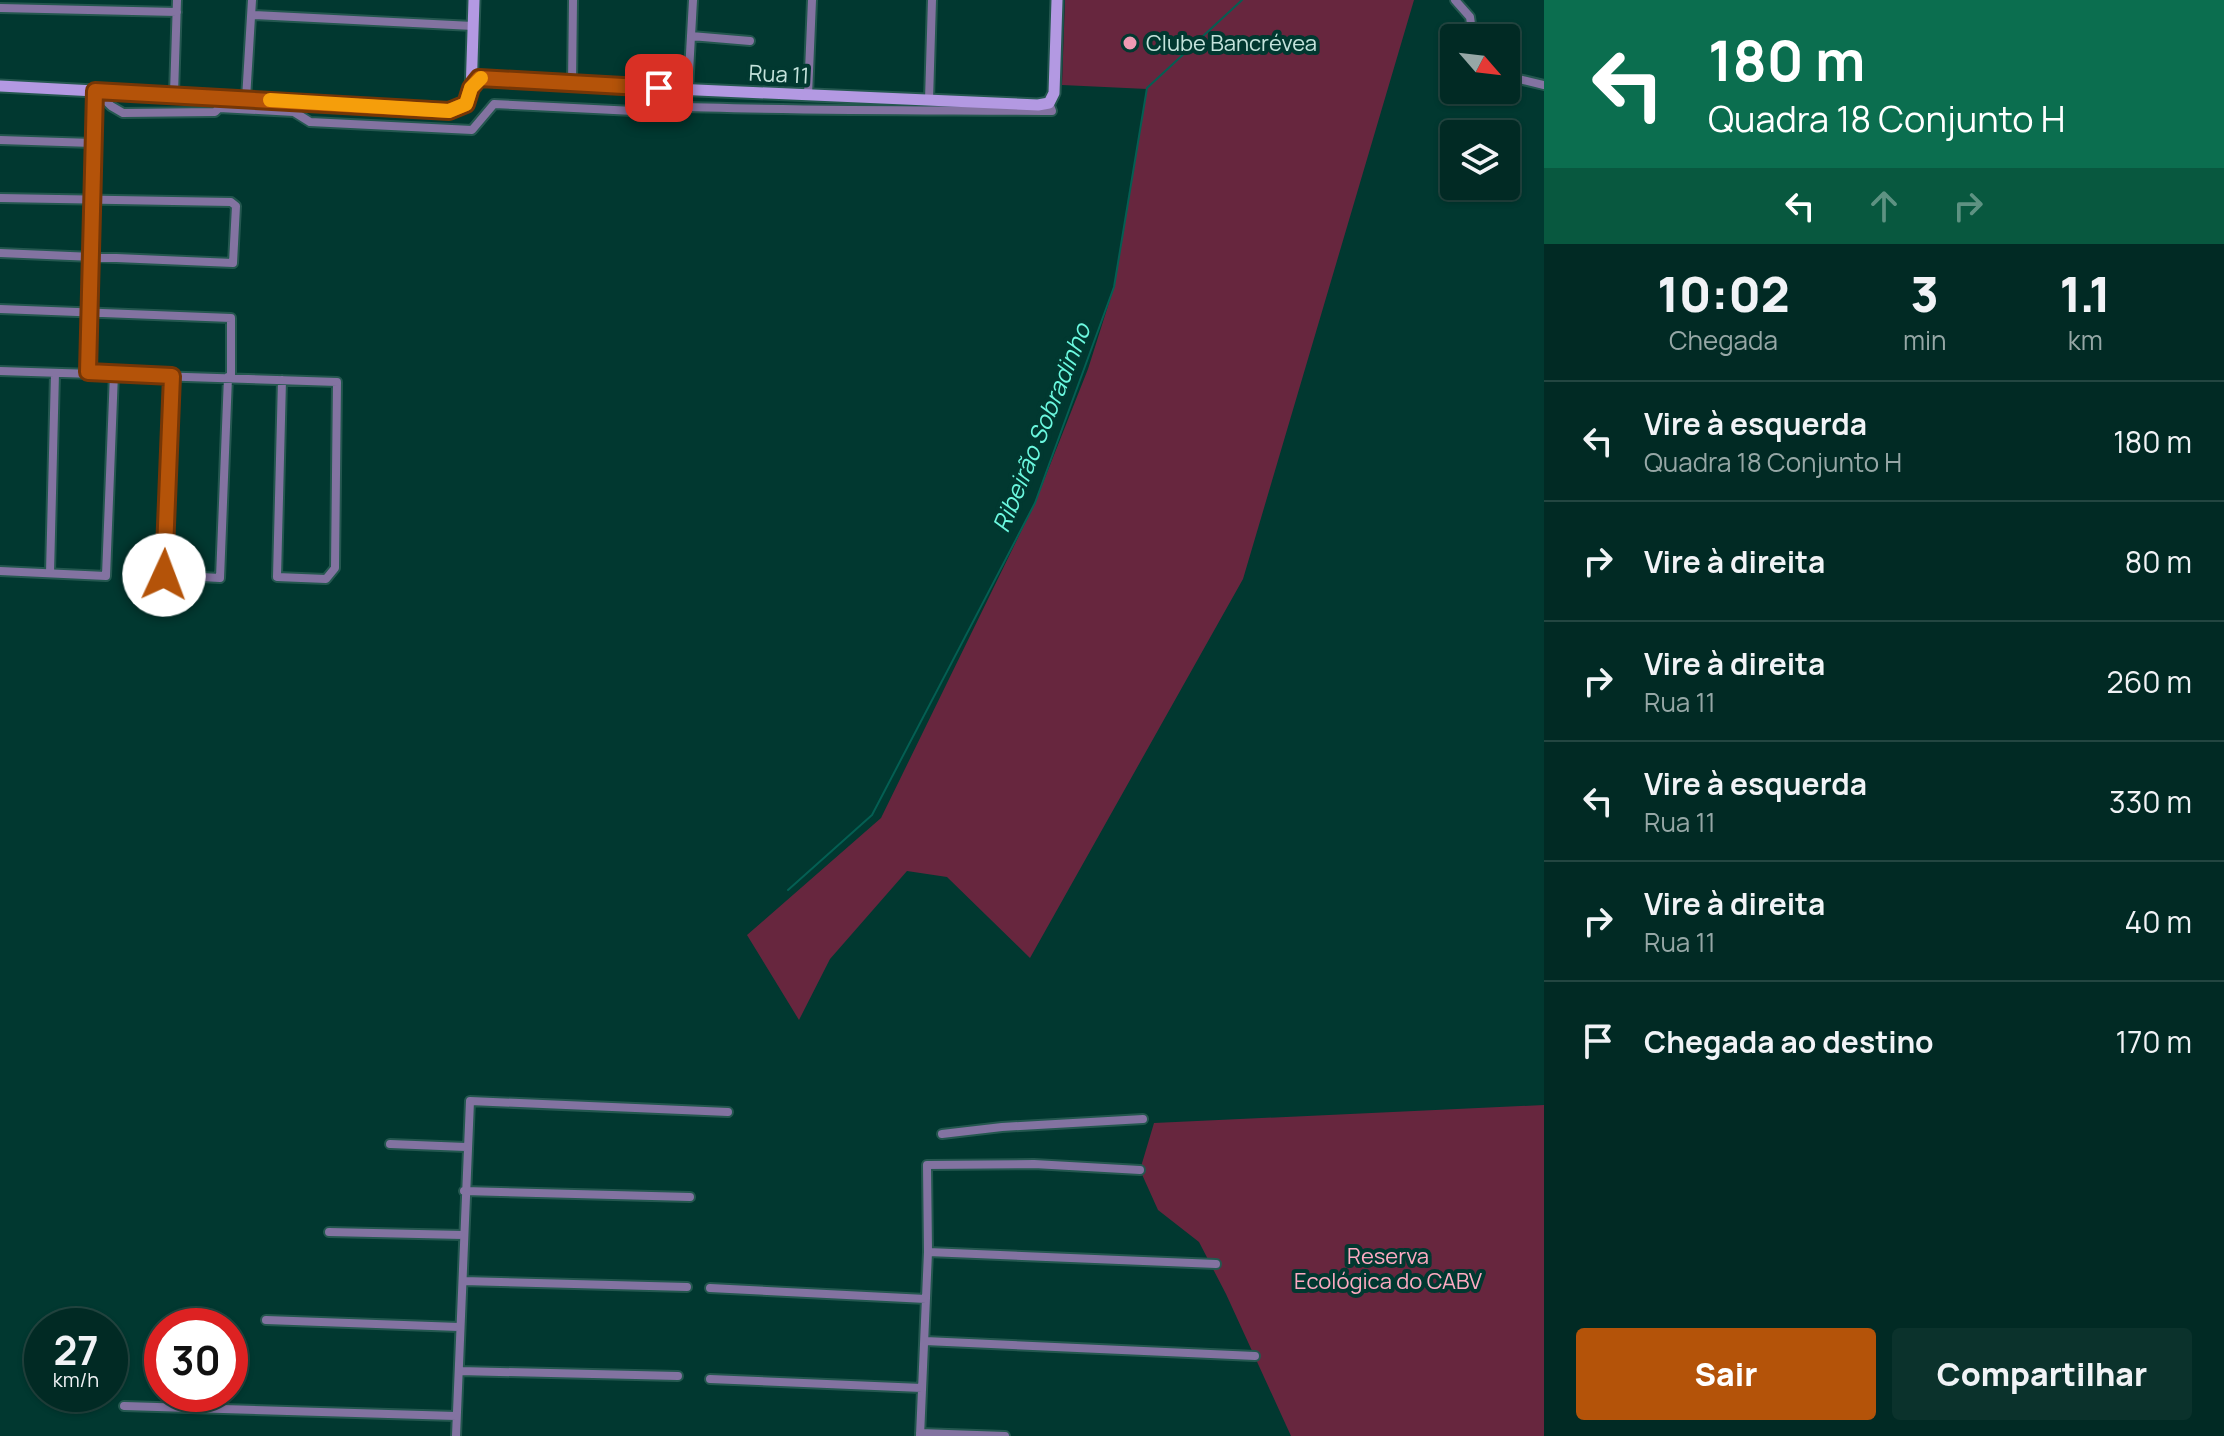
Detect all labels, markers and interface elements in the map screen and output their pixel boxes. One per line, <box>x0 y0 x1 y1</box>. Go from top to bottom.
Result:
text: 180 m <box>1708 21 1865 98</box>
north arrow <box>1440 24 1520 104</box>
map controls <box>1440 24 1520 200</box>
place label: Clube Bancrévea <box>1146 28 1317 58</box>
icon: left <box>1576 32 1680 136</box>
marker: Clube Bancrévea <box>1121 34 1139 52</box>
pin <box>625 54 693 122</box>
street label: Rua 11 <box>748 57 810 91</box>
icon: arrive <box>637 66 681 110</box>
text: Quadra 18 Conjunto H <box>1708 94 2065 143</box>
button: layers <box>1440 120 1520 200</box>
icon: left <box>1778 184 1822 228</box>
icon: ahead <box>1862 184 1906 228</box>
icon: right <box>1946 184 1990 228</box>
text: 10:02 <box>1657 261 1790 326</box>
text: 3 <box>1910 261 1939 326</box>
text: 1.1 <box>2060 261 2111 326</box>
water label: Ribeirão Sobradinho <box>984 317 1098 537</box>
text: Chegada <box>1669 322 1778 358</box>
text: min <box>1903 322 1946 358</box>
text: km <box>2068 322 2103 358</box>
text: Vire à esquerda <box>1644 403 1867 444</box>
icon: left <box>1576 419 1620 463</box>
text: 180 m <box>2113 421 2192 462</box>
text: Quadra 18 Conjunto H <box>1644 444 1902 480</box>
position arrow <box>122 533 206 617</box>
icon: right <box>1576 539 1620 583</box>
text: Vire à direita <box>1644 541 1825 582</box>
text: 80 m <box>2125 541 2192 582</box>
text: Vire à direita <box>1644 643 1825 684</box>
icon: right <box>1576 659 1620 703</box>
text: 260 m <box>2107 661 2192 702</box>
text: Rua 11 <box>1644 684 1716 720</box>
text: Vire à esquerda <box>1644 763 1867 804</box>
icon: left <box>1576 779 1620 823</box>
text: 330 m <box>2109 781 2192 822</box>
text: Rua 11 <box>1644 804 1716 840</box>
text: Vire à direita <box>1644 883 1825 924</box>
icon: right <box>1576 899 1620 943</box>
text: 40 m <box>2125 901 2192 942</box>
text: Rua 11 <box>1644 924 1716 960</box>
icon: arrive <box>1576 1019 1620 1063</box>
text: Chegada ao destino <box>1644 1021 1934 1062</box>
text: 170 m <box>2115 1021 2192 1062</box>
park label: Reserva Ecológica do CABV <box>1294 1241 1483 1296</box>
speed limit sign: 30 <box>144 1308 248 1412</box>
text: 27 <box>53 1322 99 1377</box>
button: Sair <box>1576 1328 1876 1420</box>
button: Compartilhar <box>1892 1328 2192 1420</box>
text: km/h <box>53 1366 99 1393</box>

